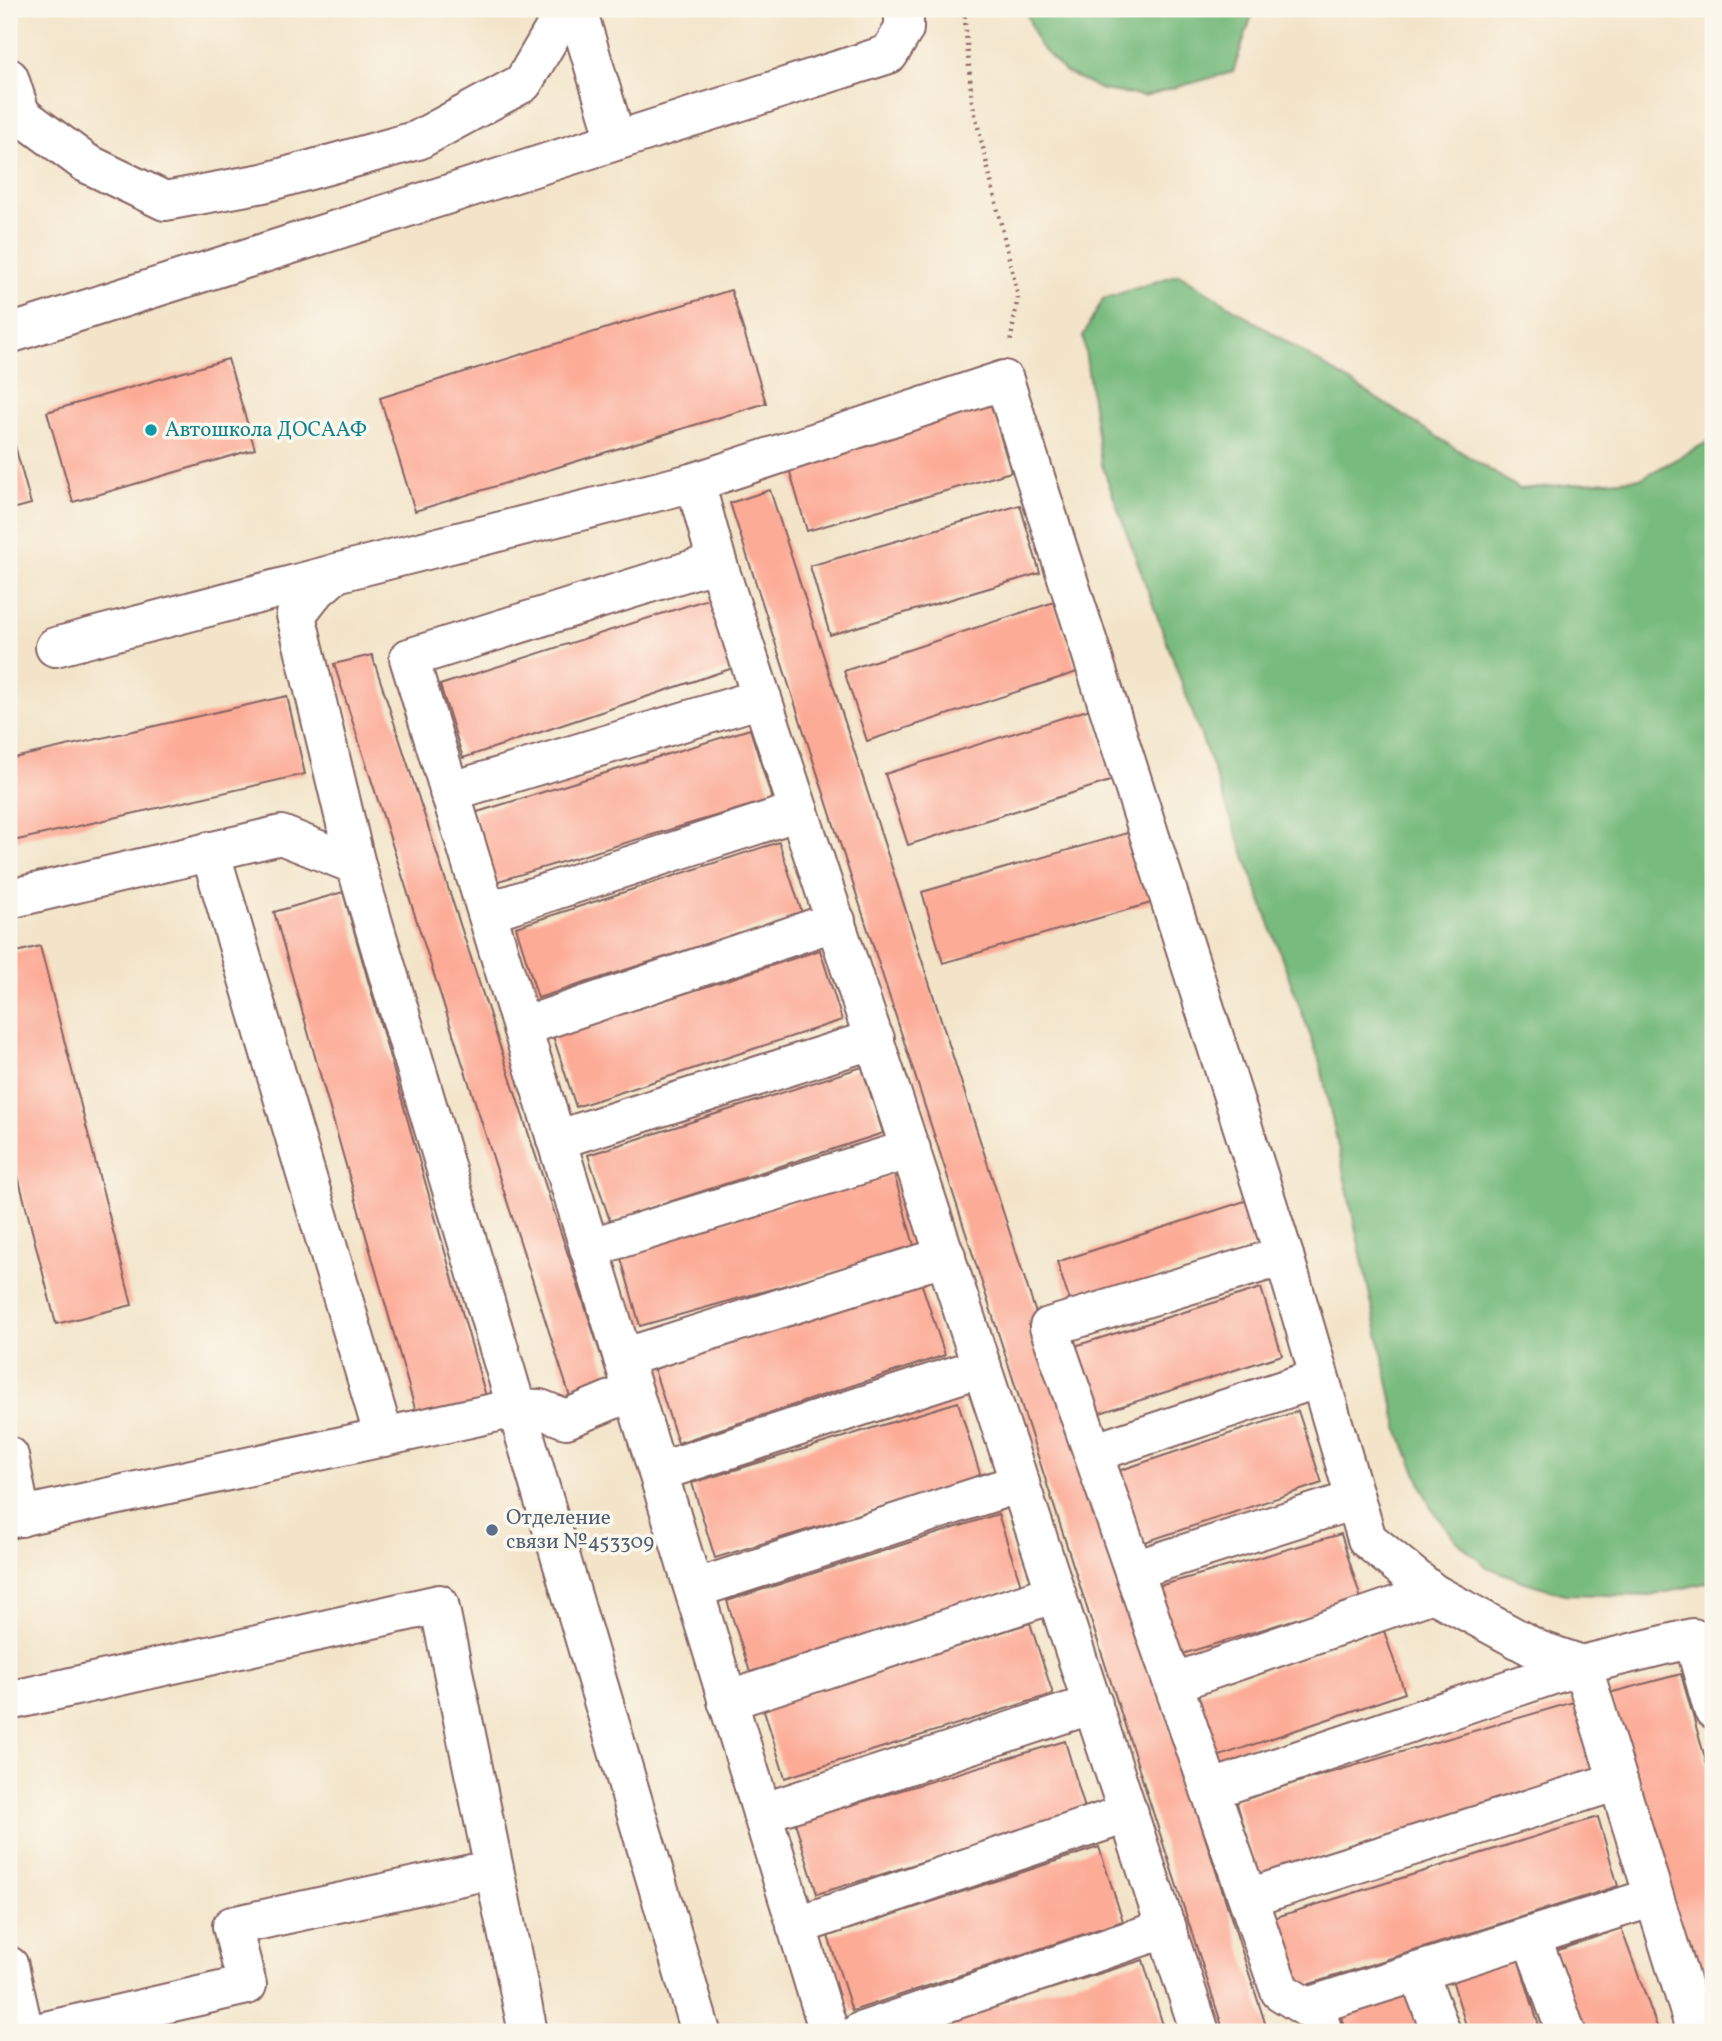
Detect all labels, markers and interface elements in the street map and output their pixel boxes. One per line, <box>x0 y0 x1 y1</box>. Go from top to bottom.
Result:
place label: Автошкола ДОСААФ <box>165 416 367 445</box>
marker: Автошкола ДОСААФ <box>143 422 159 438</box>
place label: Отделение связи №453309 <box>506 1504 654 1557</box>
marker: Отделение связи №453309 <box>484 1522 500 1538</box>

